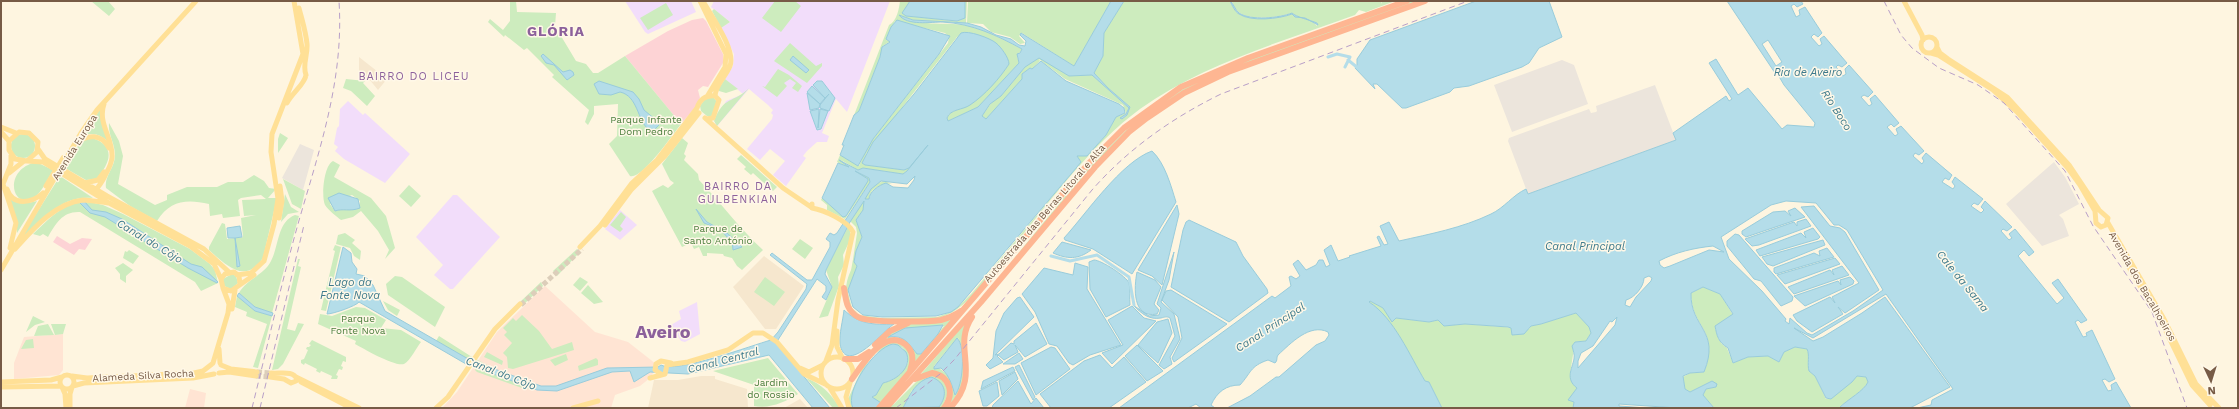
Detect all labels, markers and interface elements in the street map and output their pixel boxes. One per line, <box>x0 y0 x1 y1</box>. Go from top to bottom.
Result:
district label: GLÓRIA <box>527 23 585 39</box>
water label: Ria de Aveiro <box>1774 66 1842 79</box>
district label: BAIRRO DO LICEU <box>358 70 470 83</box>
water label: Rio Boco <box>1819 87 1855 133</box>
street label: Avenida Europa <box>50 112 99 182</box>
park label: Parque Infante Dom Pedro <box>610 114 682 137</box>
street label: Autoestrada das Beiras Litoral e Alta <box>981 142 1108 285</box>
district label: BAIRRO DA GULBENKIAN <box>698 180 778 206</box>
water label: Canal do Côjo <box>115 217 185 266</box>
park label: Parque de Santo António <box>683 223 753 246</box>
street label: Avenida dos Bacalhoeiros <box>2107 230 2178 343</box>
water label: Canal Principal <box>1545 240 1626 253</box>
water label: Cale da Sama <box>1934 248 1992 315</box>
water label: Lago da Fonte Nova <box>320 276 380 302</box>
water label: Canal Principal <box>1233 300 1308 355</box>
park label: Parque Fonte Nova <box>330 313 386 336</box>
district label: Aveiro <box>635 321 691 342</box>
water label: Canal Central <box>686 345 761 376</box>
water label: Canal do Côjo <box>464 354 538 393</box>
north arrow <box>2191 361 2231 401</box>
street label: Alameda Silva Rocha <box>92 367 194 384</box>
park label: Jardim do Rossio <box>747 377 795 400</box>
text: N <box>2207 384 2216 397</box>

